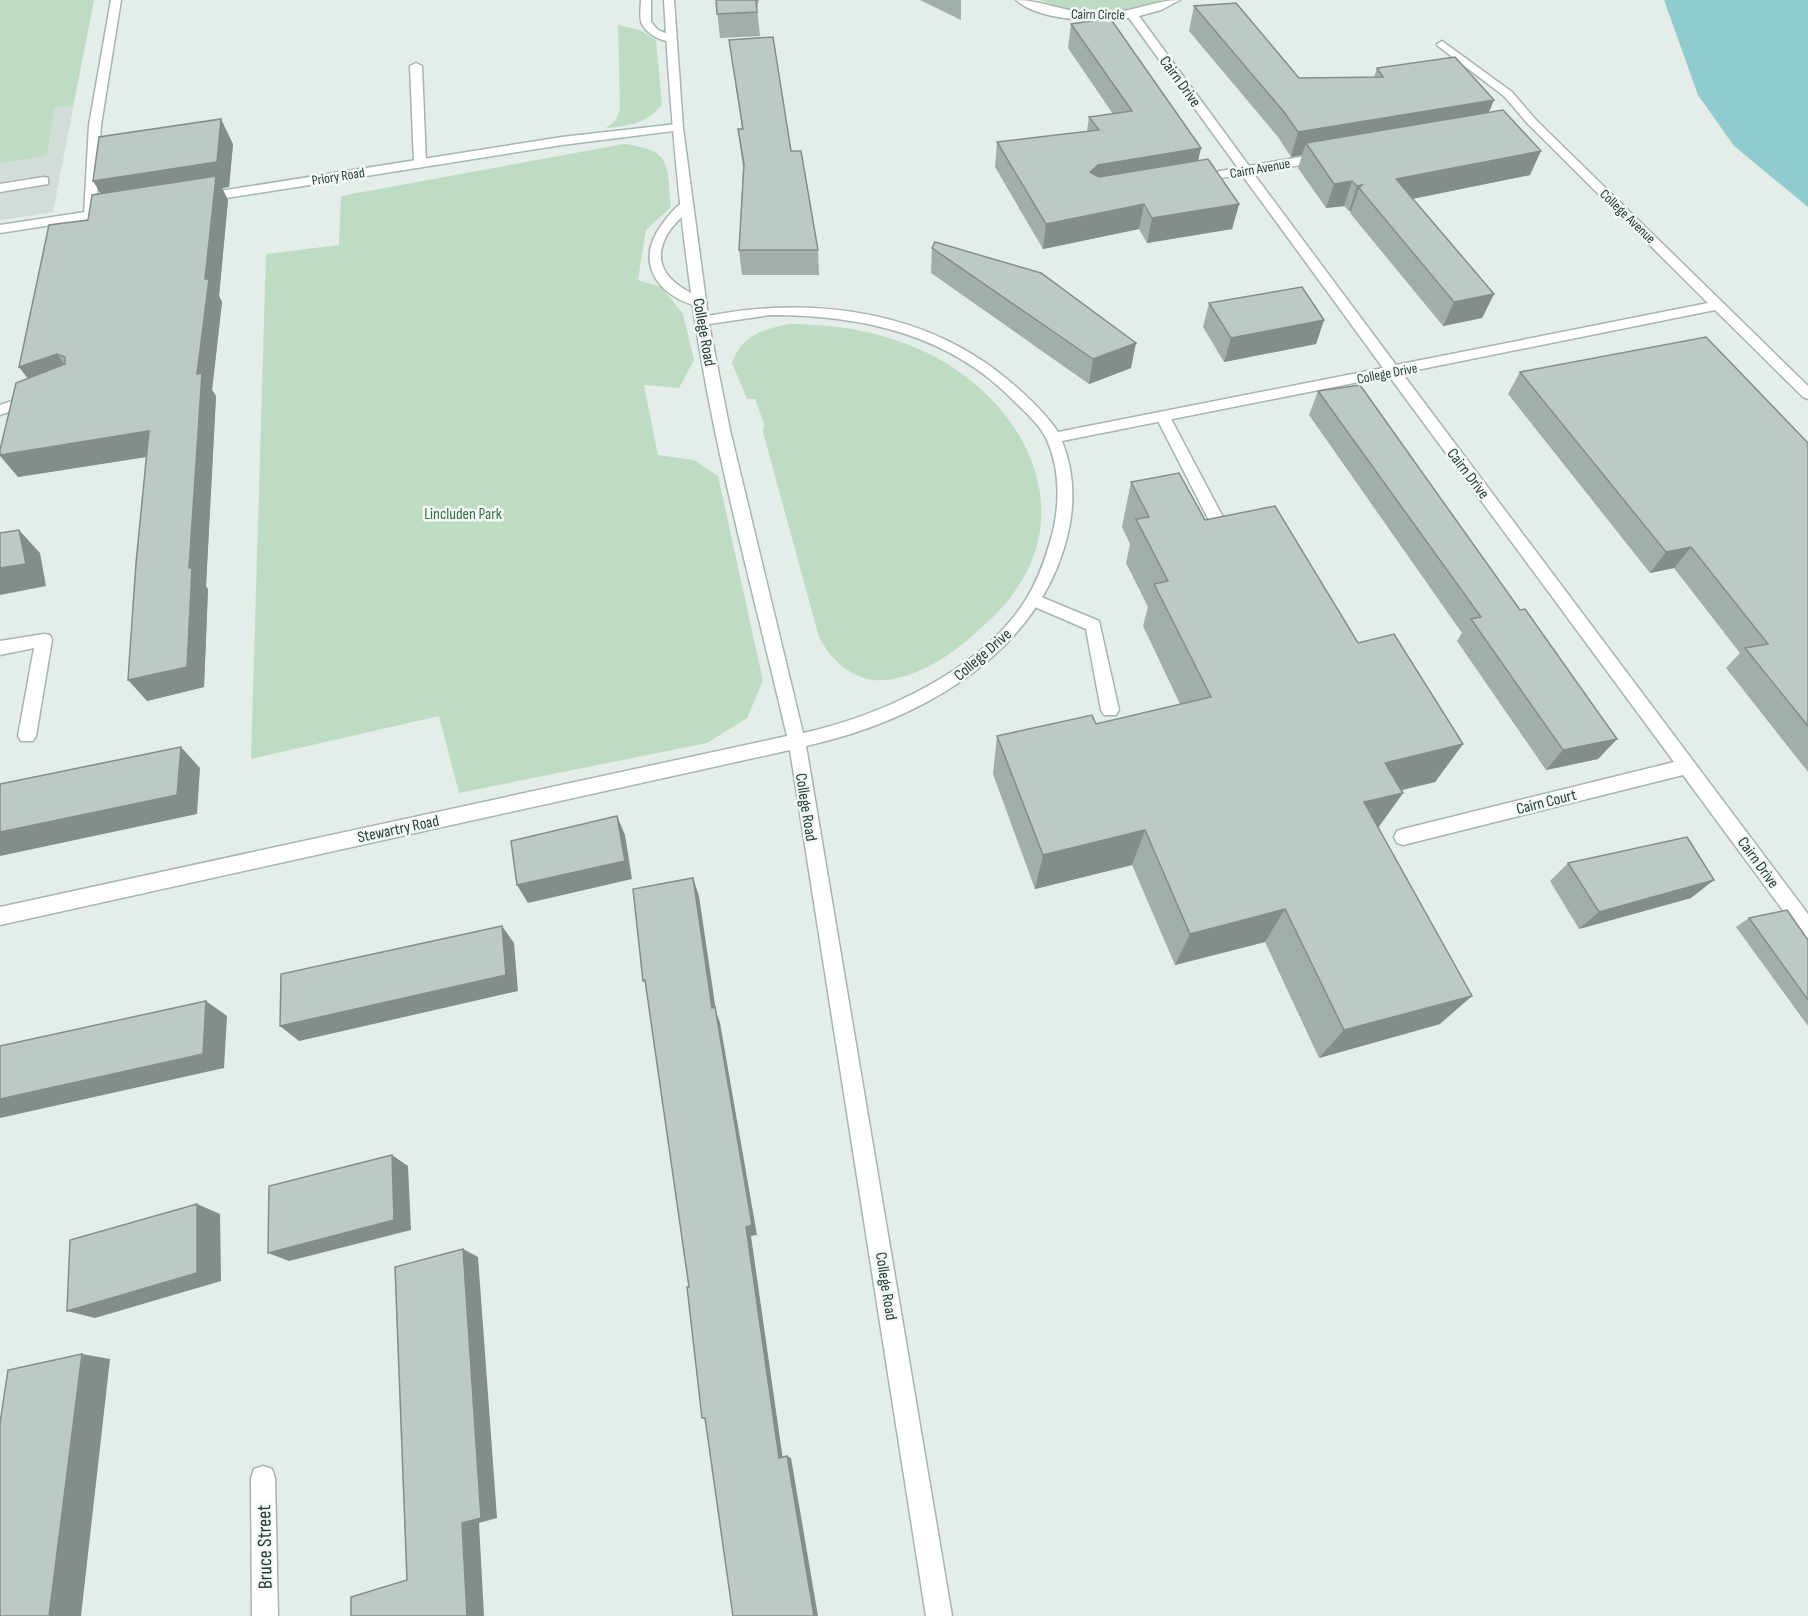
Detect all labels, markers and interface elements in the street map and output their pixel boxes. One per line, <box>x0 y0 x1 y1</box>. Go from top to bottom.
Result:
street label: Cairn Circle <box>1071 6 1125 23</box>
street label: Cairn Drive <box>1155 53 1205 111</box>
street label: Cairn Avenue <box>1229 155 1292 182</box>
street label: Priory Road <box>310 164 366 189</box>
street label: College Avenue <box>1596 186 1659 247</box>
street label: College Road <box>688 297 719 368</box>
street label: College Drive <box>1355 359 1419 388</box>
street label: Cairn Drive <box>1443 445 1493 503</box>
park label: Lincluden Park <box>424 505 502 524</box>
street label: College Drive <box>950 625 1016 685</box>
street label: College Road <box>791 772 820 843</box>
street label: Cairn Court <box>1514 786 1578 819</box>
street label: Stewartry Road <box>356 812 441 847</box>
street label: Cairn Drive <box>1733 834 1783 892</box>
street label: College Road <box>871 1251 900 1322</box>
street label: Bruce Street <box>252 1505 278 1589</box>

